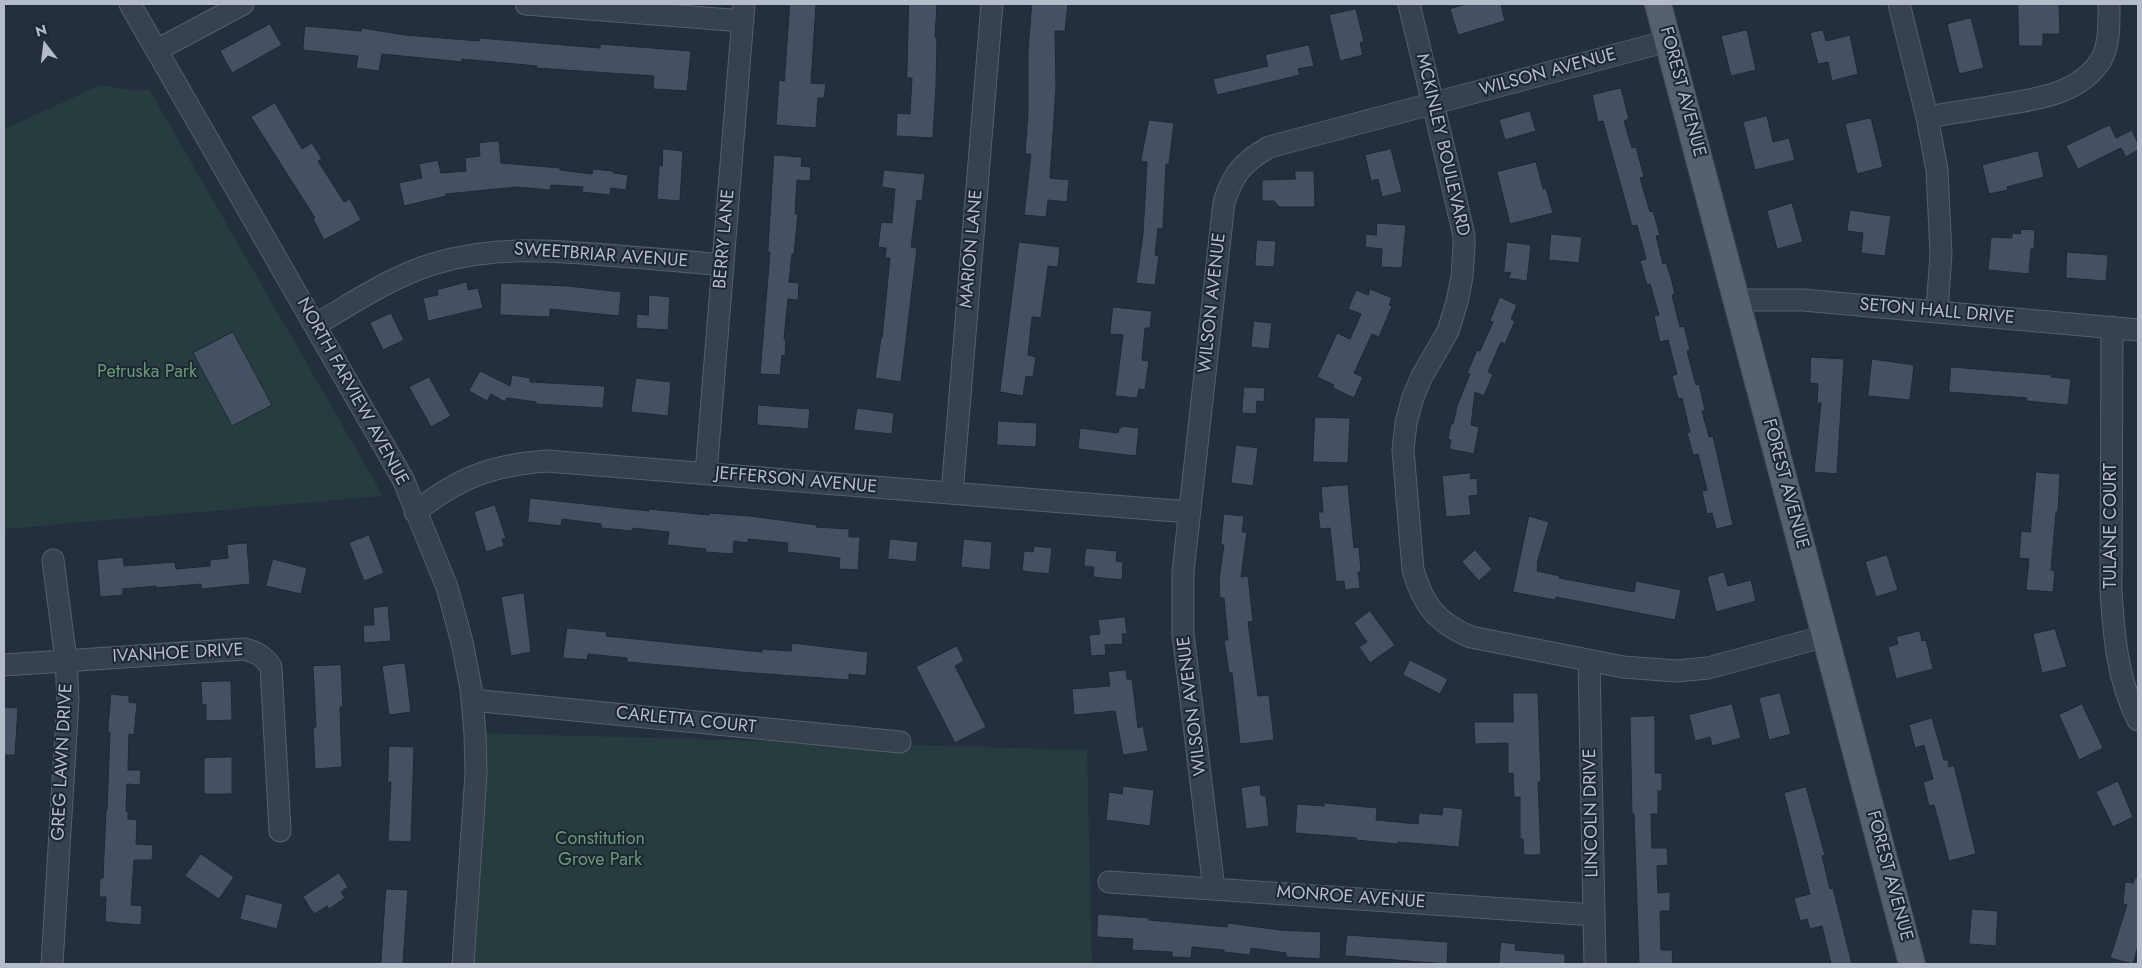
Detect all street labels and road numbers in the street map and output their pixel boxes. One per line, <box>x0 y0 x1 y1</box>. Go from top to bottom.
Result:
street label: FOREST AVENUE <box>1654 25 1710 159</box>
street label: WILSON AVENUE <box>1477 44 1619 102</box>
street label: MCKINLEY BOULEVARD <box>1410 52 1474 238</box>
street label: BERRY LANE <box>710 188 740 290</box>
street label: MARION LANE <box>956 189 988 309</box>
street label: WILSON AVENUE <box>1195 232 1231 374</box>
street label: SWEETBRIAR AVENUE <box>513 239 689 273</box>
street label: SETON HALL DRIVE <box>1859 294 2015 330</box>
street label: NORTH FARVIEW AVENUE <box>291 295 413 489</box>
street label: FOREST AVENUE <box>1757 417 1813 551</box>
street label: JEFFERSON AVENUE <box>714 463 878 499</box>
street label: TULANE COURT <box>2101 463 2123 589</box>
street label: WILSON AVENUE <box>1174 635 1212 777</box>
street label: IVANHOE DRIVE <box>112 640 244 668</box>
street label: GREG LAWN DRIVE <box>48 683 78 841</box>
street label: CARLETTA COURT <box>615 703 757 739</box>
street label: LINCOLN DRIVE <box>1580 748 1604 878</box>
street label: FOREST AVENUE <box>1861 809 1917 943</box>
street label: MONROE AVENUE <box>1276 882 1426 914</box>

